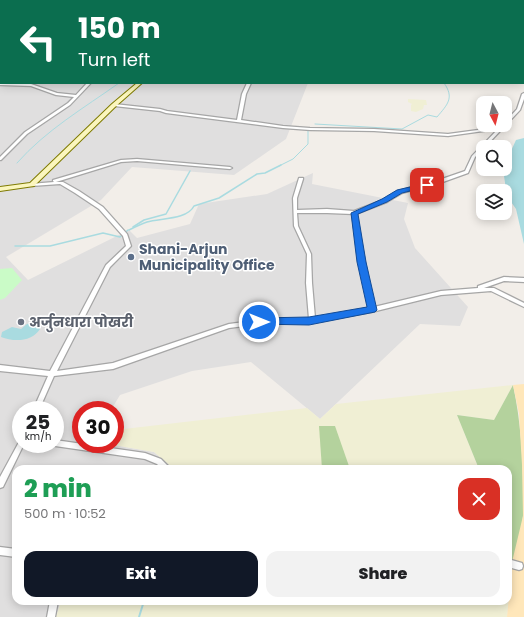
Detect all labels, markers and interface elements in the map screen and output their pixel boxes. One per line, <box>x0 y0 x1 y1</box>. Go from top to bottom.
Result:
text: 150 m <box>78 9 161 48</box>
icon: left <box>12 16 64 68</box>
text: Turn left <box>78 47 150 72</box>
north arrow <box>476 96 512 132</box>
map controls <box>476 96 512 220</box>
button: search <box>476 140 512 176</box>
pin <box>410 168 444 202</box>
icon: arrive <box>416 174 438 196</box>
button: layers <box>476 184 512 220</box>
place label: Shani-Arjun Municipality Office <box>139 239 275 275</box>
marker: Shani-Arjun Municipality Office <box>126 252 136 262</box>
position arrow <box>238 301 280 343</box>
place label: अर्जुनधारा पोखरी <box>29 312 134 333</box>
marker: अर्जुनधारा पोखरी <box>16 317 26 327</box>
speed limit sign: 30 <box>72 401 124 453</box>
text: 25 <box>26 408 50 436</box>
text: km/h <box>25 429 51 444</box>
text: 2 min <box>24 472 92 505</box>
button: close <box>458 478 500 520</box>
text: 500 m · 10:52 <box>24 504 106 523</box>
button: Exit <box>24 551 258 597</box>
button: Share <box>266 551 500 597</box>

